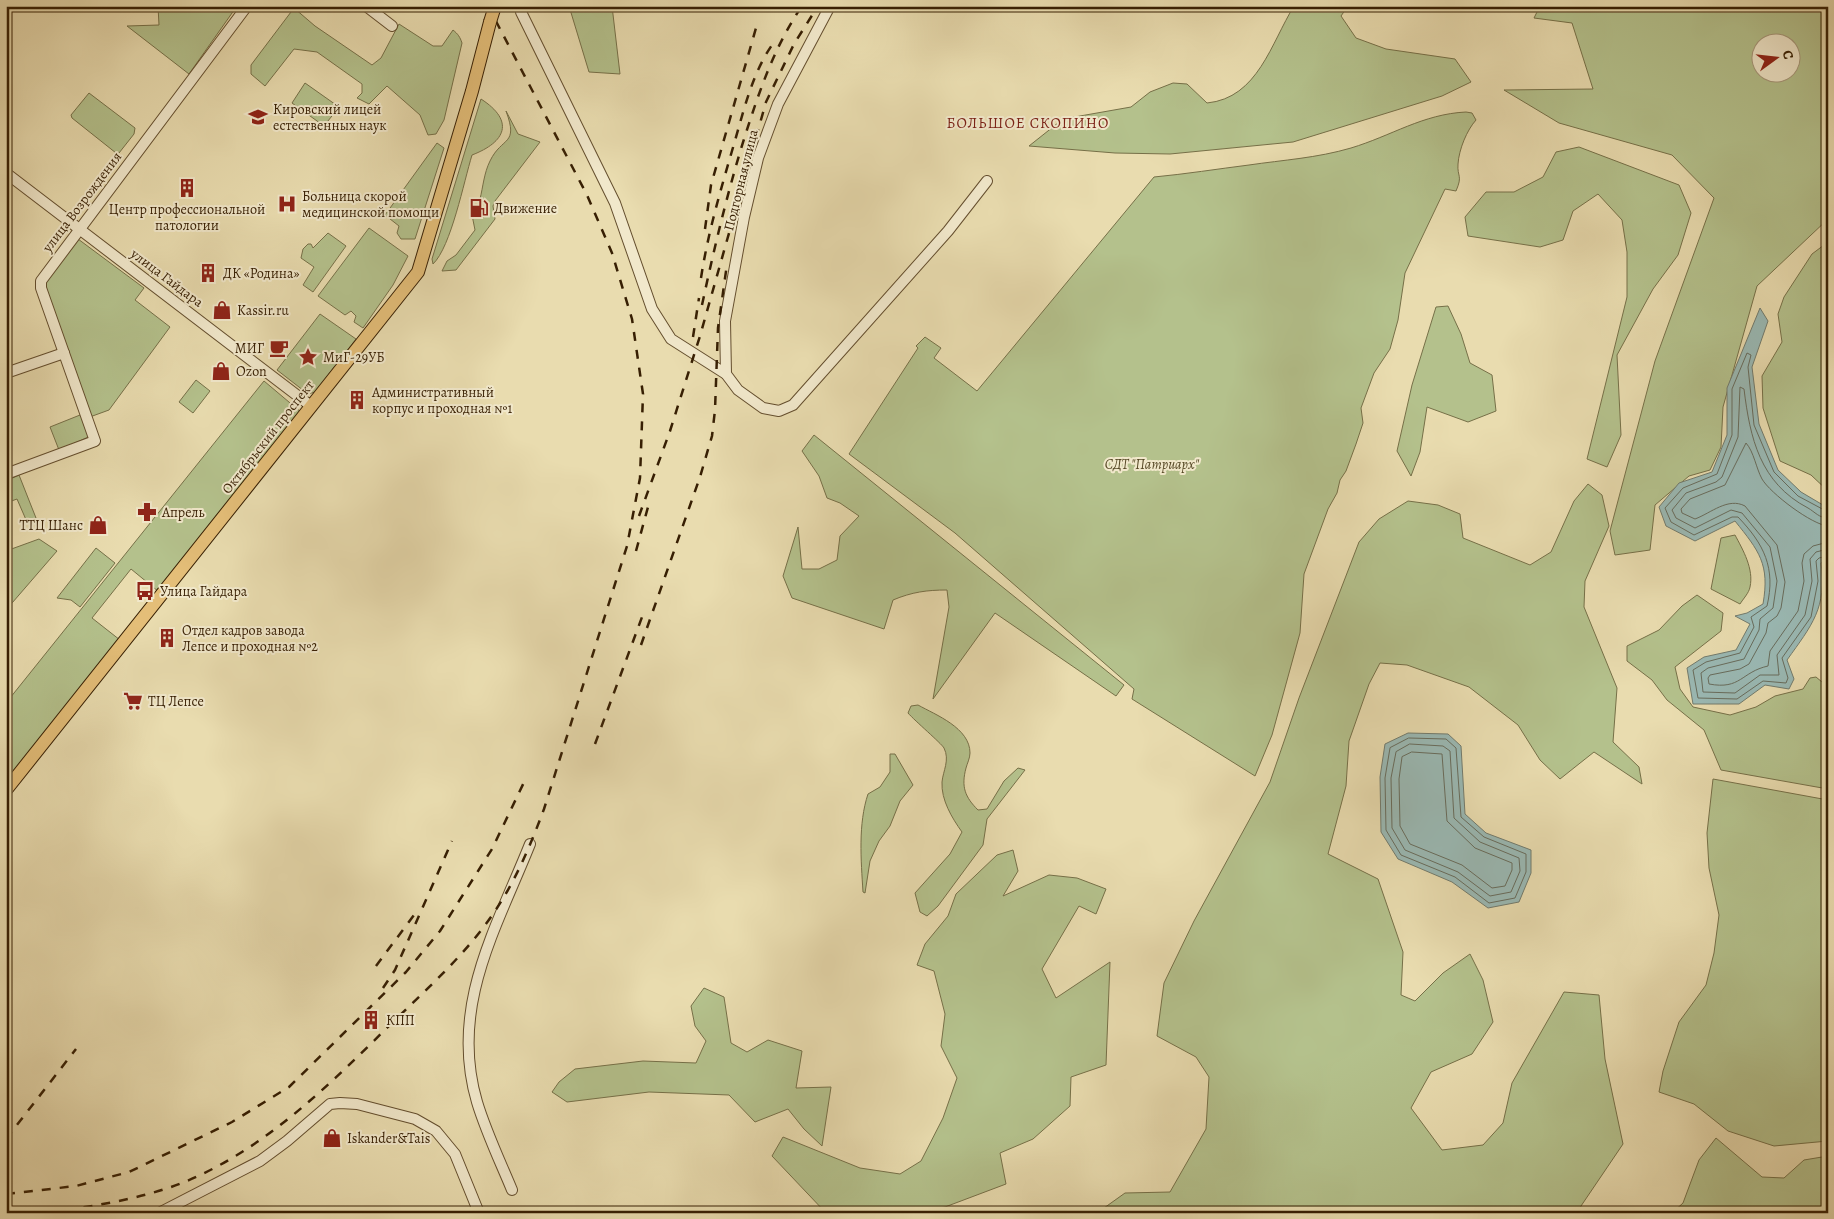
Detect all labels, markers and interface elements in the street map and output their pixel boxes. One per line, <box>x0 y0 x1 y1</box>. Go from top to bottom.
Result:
north arrow <box>1752 32 1802 82</box>
text: С <box>1778 48 1798 62</box>
place label: Кировский лицей естественных наук <box>273 100 387 135</box>
school or university icon: Кировский лицей естественных наук <box>247 106 269 128</box>
district label: БОЛЬШОЕ СКОПИНО <box>947 113 1109 133</box>
street label: Подгорная улица <box>719 127 763 233</box>
street label: улица Возрождения <box>37 148 126 257</box>
building icon: Центр профессиональной патологии <box>176 177 198 199</box>
place label: Больница скорой медицинской помощи <box>302 187 439 222</box>
hospital icon: Больница скорой медицинской помощи <box>276 193 298 215</box>
fuel station icon: Движение <box>468 197 490 219</box>
place label: Движение <box>494 199 557 218</box>
place label: Центр профессиональной патологии <box>109 200 265 235</box>
street label: улица Гайдара <box>126 244 208 312</box>
building icon: ДК «Родина» <box>197 262 219 284</box>
place label: ДК «Родина» <box>223 264 299 283</box>
shop icon: Kassir.ru <box>211 299 233 321</box>
place label: Kassir.ru <box>237 301 289 320</box>
cafe icon: МИГ <box>268 337 290 359</box>
place label: МИГ <box>235 339 264 358</box>
place icon: МиГ-29УБ <box>297 346 319 368</box>
place label: МиГ-29УБ <box>323 348 385 367</box>
shop icon: Ozon <box>210 360 232 382</box>
place label: Ozon <box>236 362 267 381</box>
street label: Октябрьский проспект <box>218 376 318 498</box>
place label: Административный корпус и проходная №1 <box>371 383 512 418</box>
building icon: Административный корпус и проходная №1 <box>346 389 368 411</box>
park label: СДТ "Патриарх" <box>1105 455 1200 474</box>
pharmacy icon: Апрель <box>136 501 158 523</box>
place label: Апрель <box>161 503 205 522</box>
shop icon: ТТЦ Шанс <box>87 514 109 536</box>
place label: ТТЦ Шанс <box>20 516 83 535</box>
bus stop icon: Улица Гайдара <box>134 580 156 602</box>
place label: Улица Гайдара <box>160 582 248 601</box>
place label: Отдел кадров завода Лепсе и проходная №2 <box>182 621 318 656</box>
building icon: Отдел кадров завода Лепсе и проходная №2 <box>156 627 178 649</box>
supermarket icon: ТЦ Лепсе <box>122 690 144 712</box>
place label: ТЦ Лепсе <box>148 692 204 711</box>
building icon: КПП <box>360 1009 382 1031</box>
place label: КПП <box>386 1011 415 1030</box>
shop icon: Iskander&Tais <box>321 1127 343 1149</box>
place label: Iskander&Tais <box>347 1129 430 1148</box>

